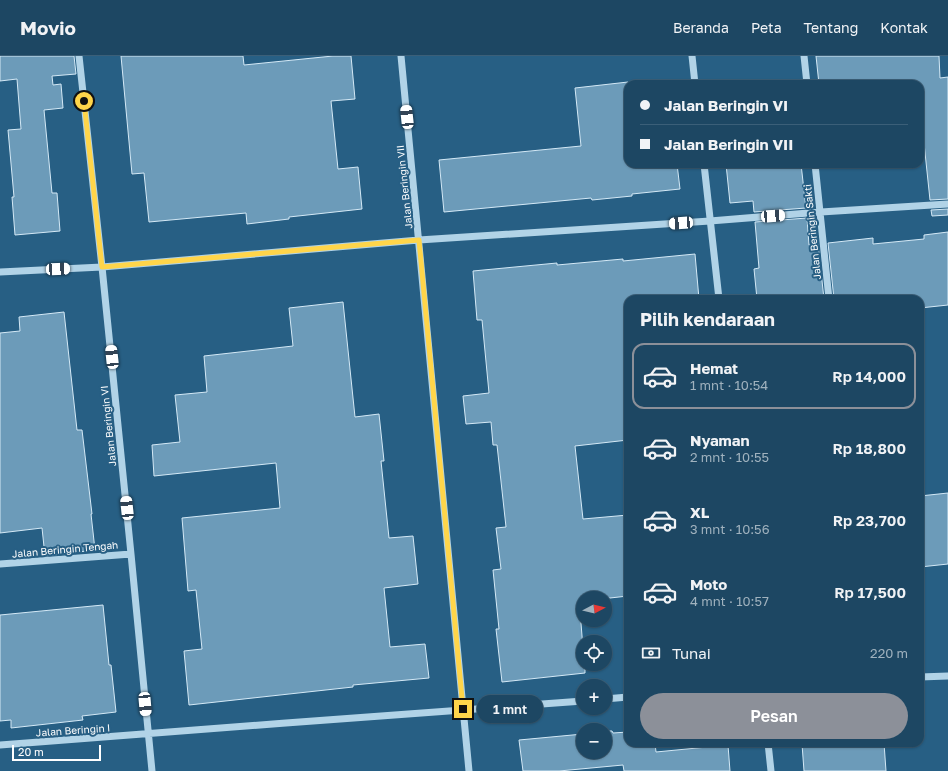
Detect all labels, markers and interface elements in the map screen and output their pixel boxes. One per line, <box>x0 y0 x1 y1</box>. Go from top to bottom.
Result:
text: Movio <box>20 16 76 39</box>
text: Beranda <box>673 19 729 36</box>
text: Peta <box>751 19 782 36</box>
text: Tentang <box>804 19 858 36</box>
text: Kontak <box>880 19 928 36</box>
route start <box>75 92 93 110</box>
text: Jalan Beringin VI <box>664 96 788 114</box>
car <box>400 104 414 130</box>
text: Jalan Beringin VII <box>664 135 793 153</box>
street label: Jalan Beringin VII <box>394 144 414 230</box>
street label: Jalan Beringin Sakti <box>801 184 823 280</box>
car <box>761 209 785 223</box>
car <box>669 216 693 230</box>
car <box>46 262 70 276</box>
text: Pilih kendaraan <box>640 308 775 330</box>
car <box>105 344 119 370</box>
icon: car <box>642 358 678 394</box>
text: Hemat <box>690 359 738 377</box>
text: Rp 14,000 <box>832 367 906 385</box>
text: 1 mnt · 10:54 <box>690 377 768 393</box>
street label: Jalan Beringin VI <box>98 385 118 467</box>
icon: car <box>642 430 678 466</box>
text: Nyaman <box>690 431 749 449</box>
text: Rp 18,800 <box>832 439 906 457</box>
text: 2 mnt · 10:55 <box>690 449 769 465</box>
car <box>120 495 134 521</box>
icon: car <box>642 502 678 538</box>
text: XL <box>690 503 709 521</box>
text: Rp 23,700 <box>833 511 906 529</box>
text: 3 mnt · 10:56 <box>690 521 770 537</box>
street label: Jalan Beringin Tengah <box>11 538 119 560</box>
icon: car <box>642 574 678 610</box>
text: Moto <box>690 575 727 593</box>
text: Rp 17,500 <box>834 583 906 601</box>
north arrow <box>576 591 612 627</box>
map controls <box>576 591 612 759</box>
text: 4 mnt · 10:57 <box>690 593 769 609</box>
button: locate <box>576 635 612 671</box>
icon: cash <box>640 642 662 664</box>
text: Tunai <box>672 644 711 662</box>
text: 220 m <box>870 645 908 661</box>
button: + <box>576 679 612 715</box>
car <box>138 692 152 716</box>
button: Pesan <box>640 693 908 739</box>
callout: 1 mnt <box>477 695 543 723</box>
route end <box>454 700 472 718</box>
text: 1 mnt <box>493 701 527 717</box>
street label: Jalan Beringin I <box>35 721 111 739</box>
button: − <box>576 723 612 759</box>
scale bar <box>12 743 101 762</box>
text: 20 m <box>18 745 44 758</box>

